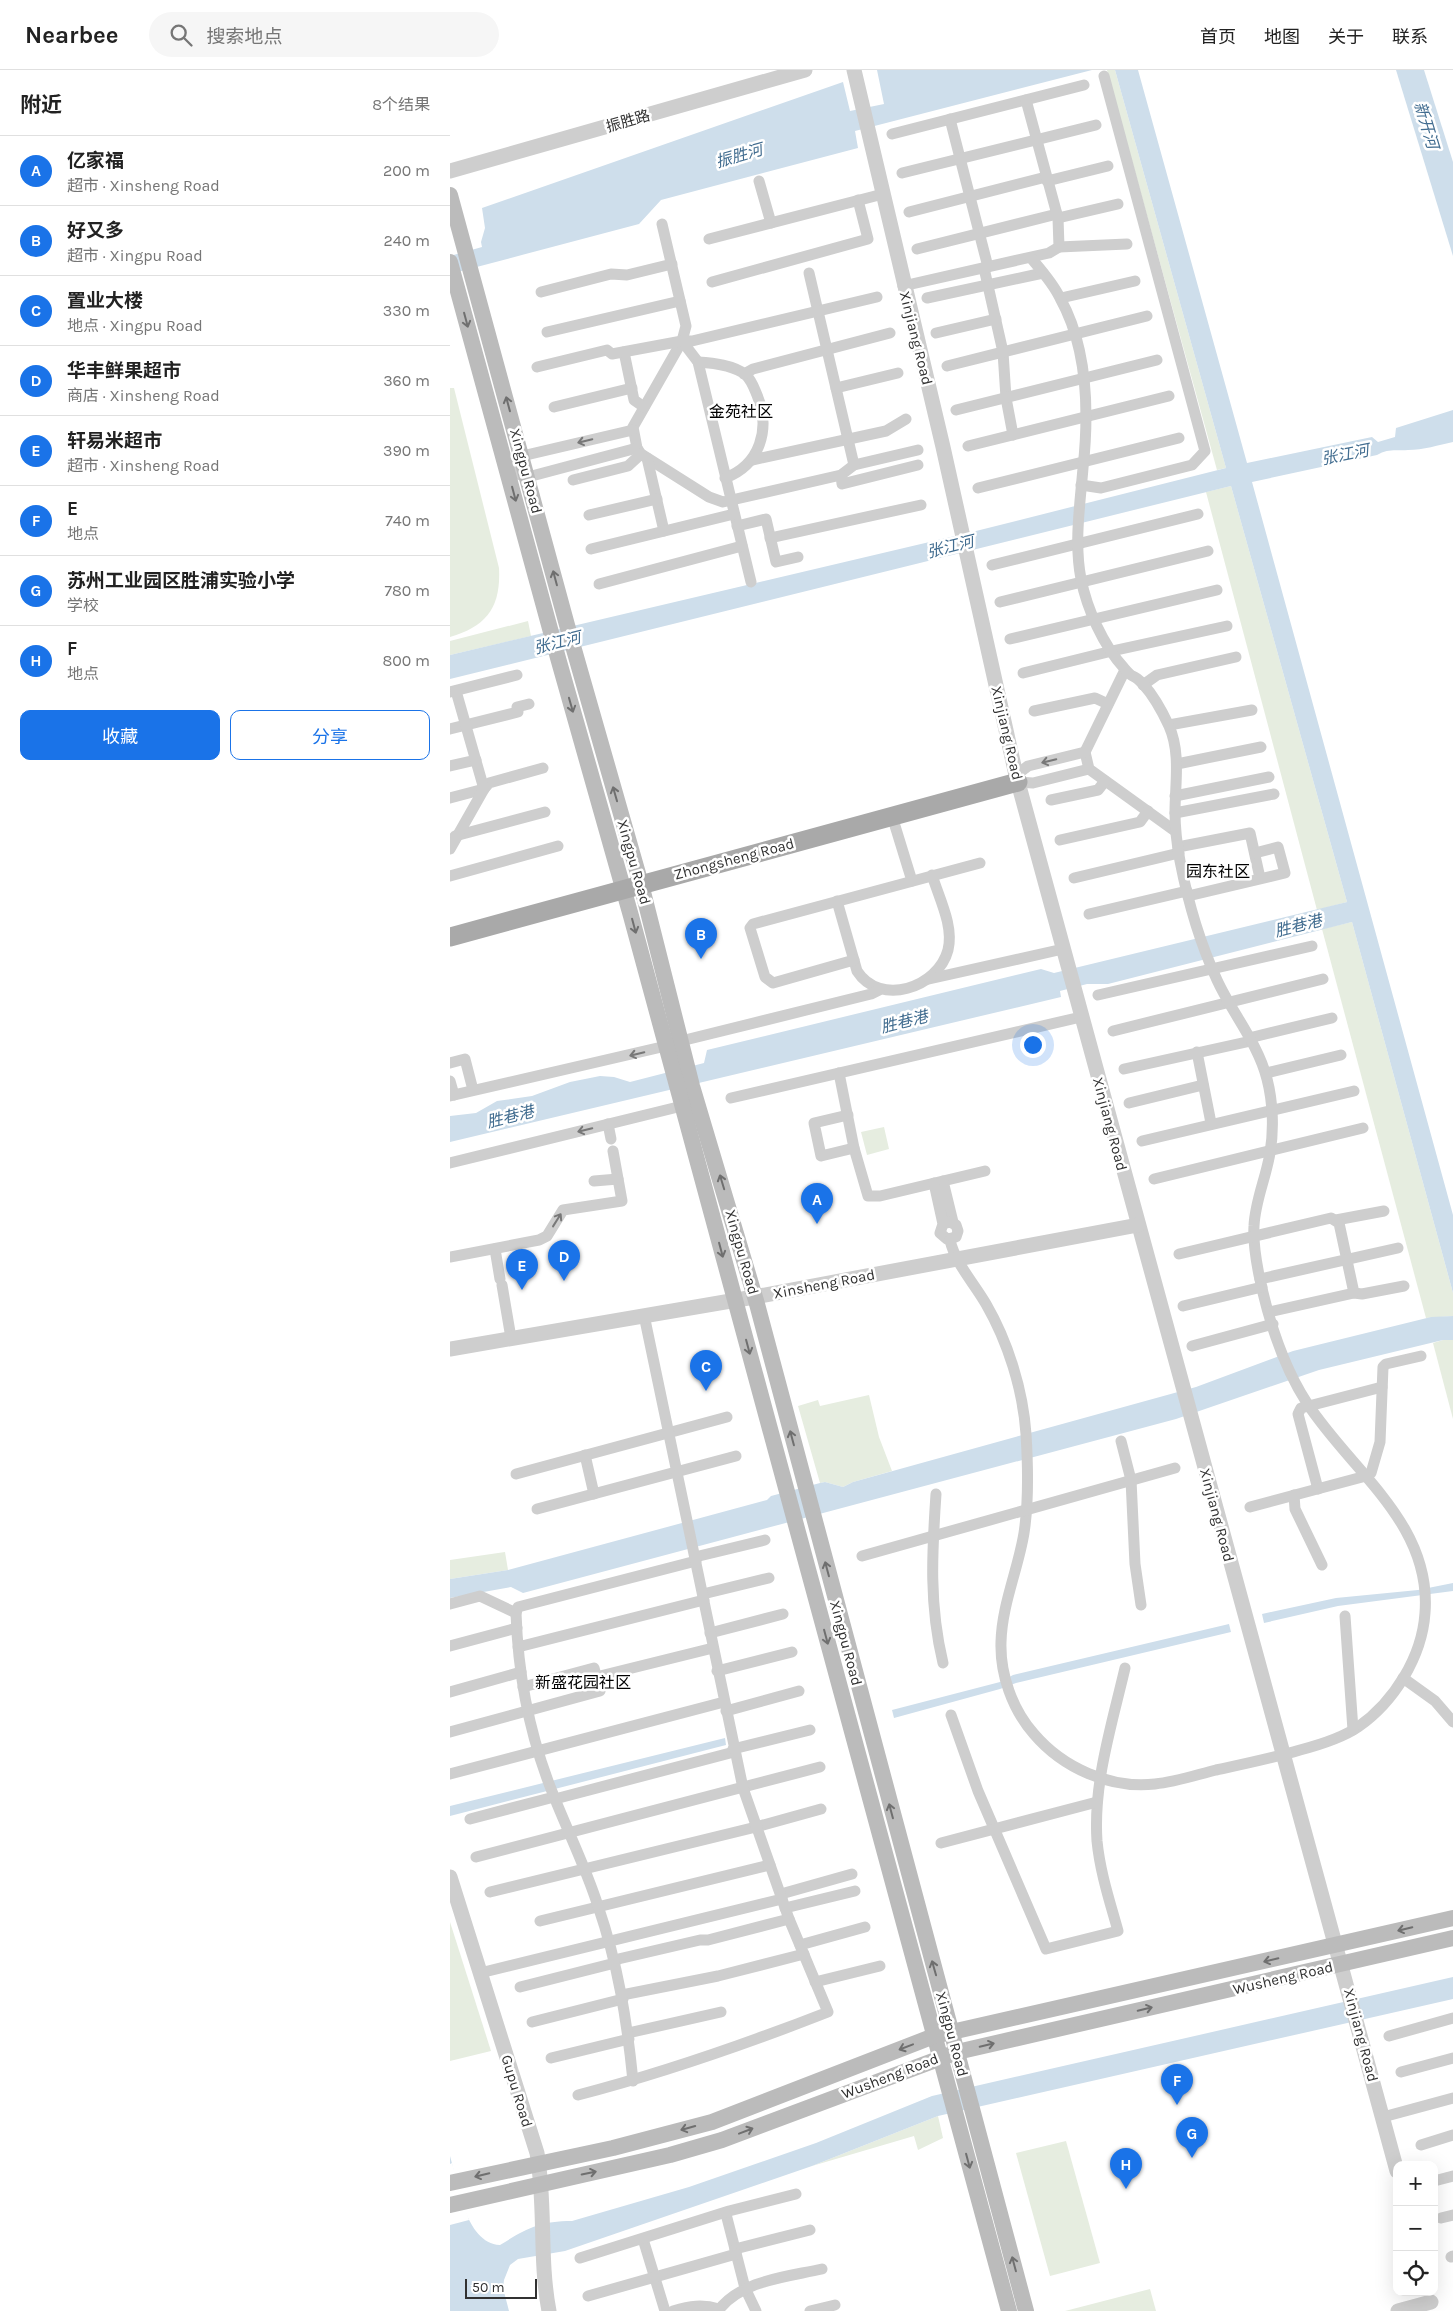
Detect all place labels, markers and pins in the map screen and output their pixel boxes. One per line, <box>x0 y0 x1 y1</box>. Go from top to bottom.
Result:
pin: B <box>685 918 717 959</box>
pin: A <box>801 1183 833 1224</box>
pin: D <box>548 1240 580 1281</box>
pin: E <box>506 1249 538 1290</box>
pin: C <box>690 1350 722 1391</box>
pin: F <box>1161 2064 1193 2105</box>
pin: G <box>1176 2117 1208 2158</box>
pin: H <box>1110 2148 1142 2189</box>

